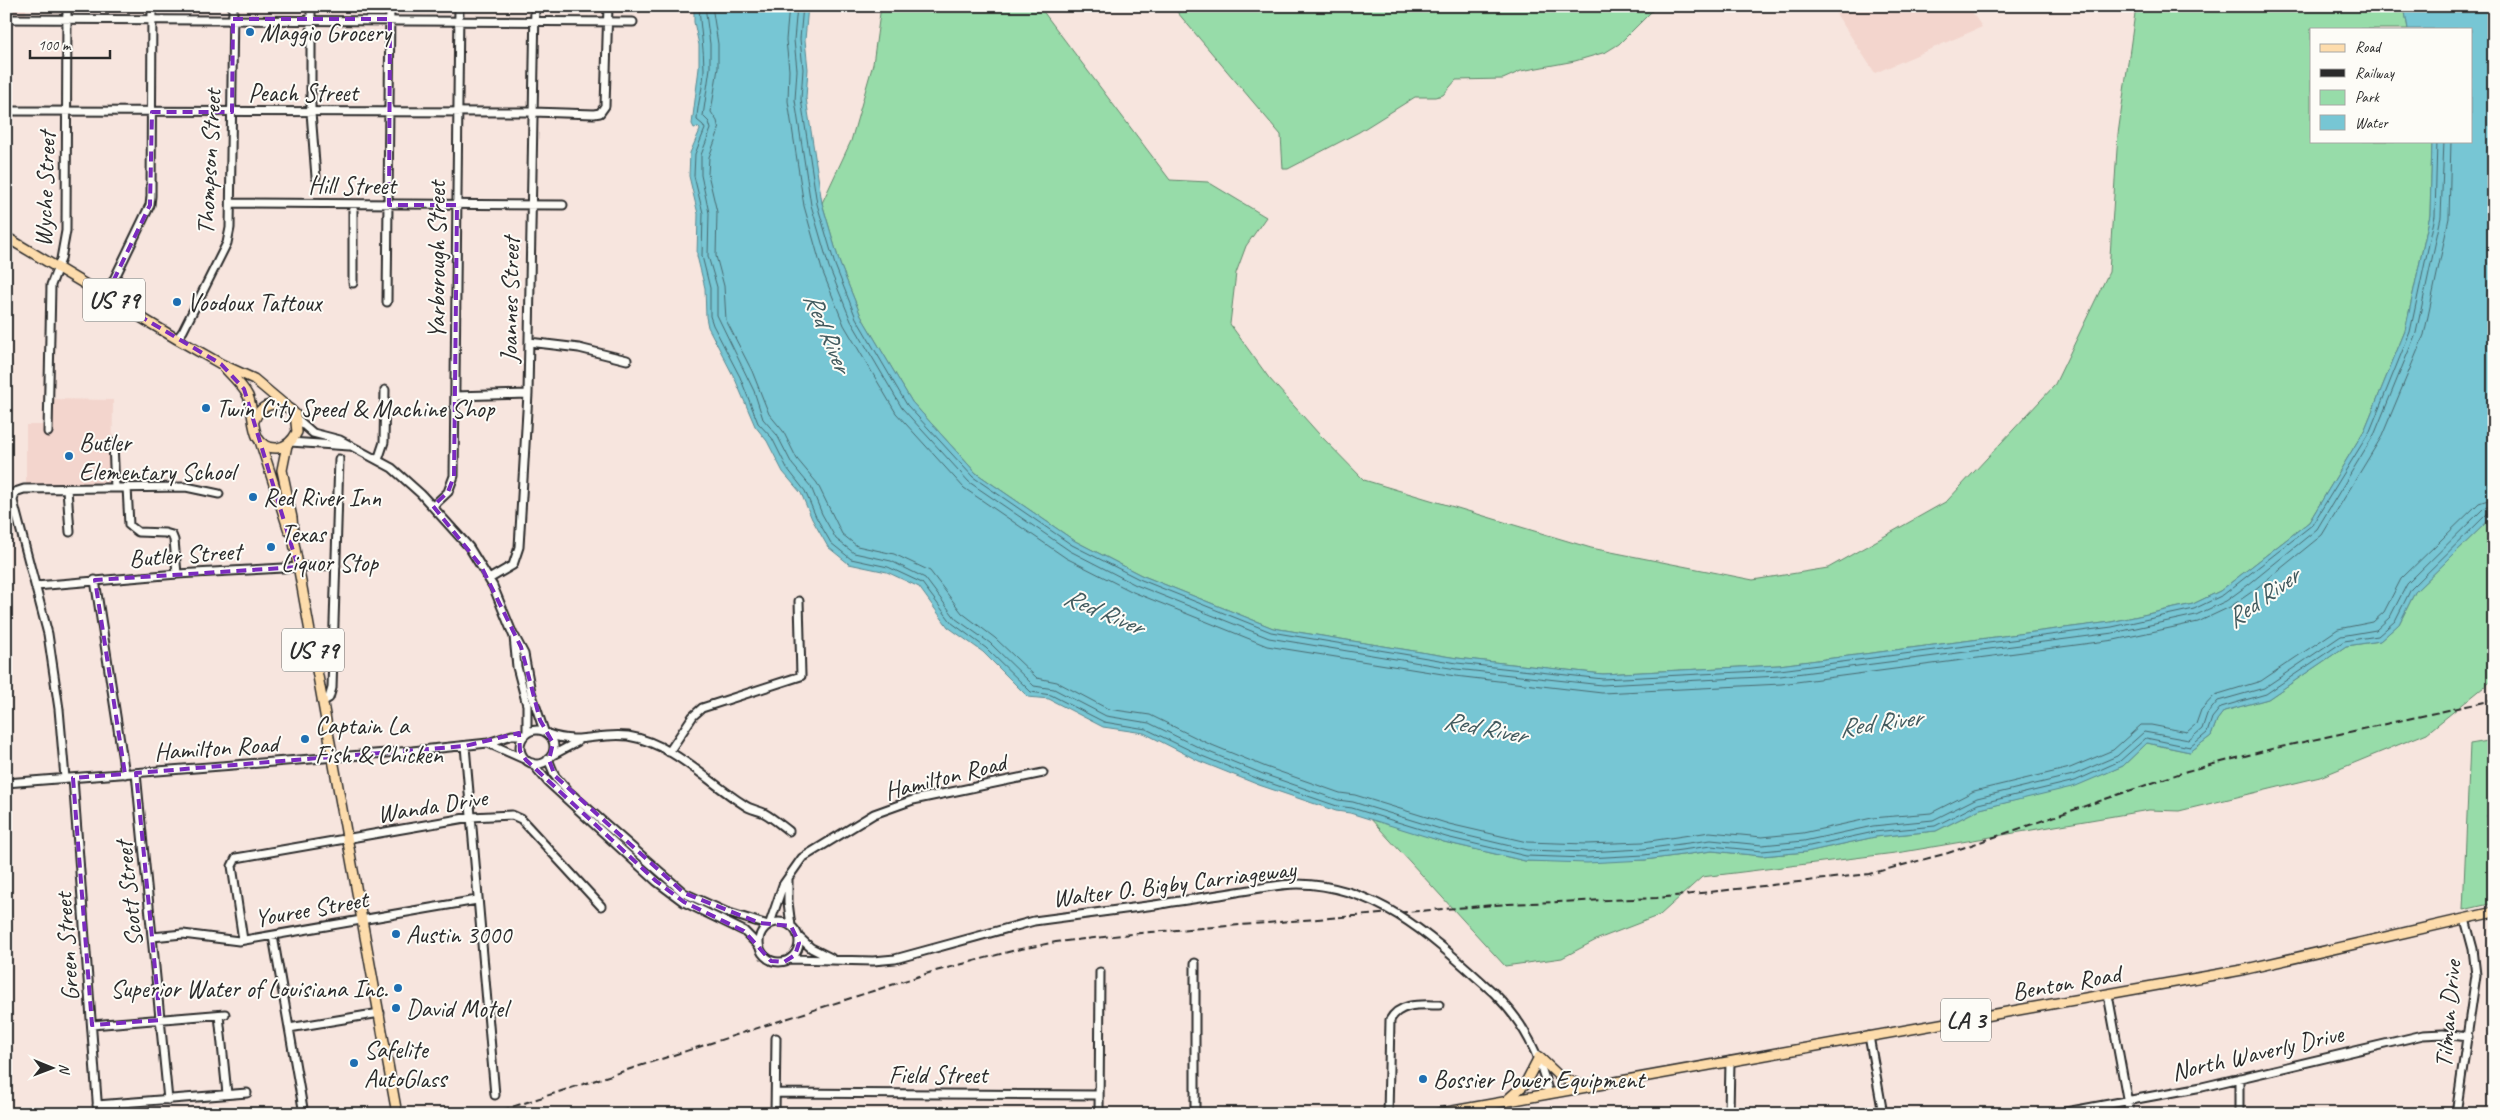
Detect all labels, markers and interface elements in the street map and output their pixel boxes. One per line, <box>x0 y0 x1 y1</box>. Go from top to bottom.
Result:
place label: Maggio Grocery <box>260 17 393 49</box>
marker: Maggio Grocery <box>244 26 256 38</box>
scale bar <box>30 28 110 60</box>
legend <box>2310 28 2472 142</box>
text: 100 m <box>38 36 72 55</box>
text: Road <box>2355 38 2382 57</box>
text: Railway <box>2355 64 2396 83</box>
street label: Peach Street <box>248 77 360 109</box>
street label: Thompson Street <box>189 86 229 236</box>
text: Park <box>2355 88 2380 107</box>
text: Water <box>2355 114 2389 133</box>
street label: Wyche Street <box>27 127 63 247</box>
street label: Hill Street <box>308 170 398 202</box>
street label: Yarborough Street <box>421 178 453 339</box>
street label: Joannes Street <box>493 233 527 364</box>
road number: US 79 <box>83 278 145 322</box>
place label: Voodoux Tattoux <box>187 287 324 319</box>
water label: Red River <box>796 288 861 381</box>
marker: Voodoux Tattoux <box>171 296 183 308</box>
place label: Twin City Speed & Machine Shop <box>216 393 496 425</box>
marker: Twin City Speed & Machine Shop <box>200 402 212 414</box>
place label: Butler Elementary School <box>79 427 240 488</box>
marker: Butler Elementary School <box>63 450 75 462</box>
place label: Red River Inn <box>263 482 382 514</box>
marker: Red River Inn <box>247 491 259 503</box>
place label: Texas Liquor Stop <box>281 518 379 579</box>
street label: Butler Street <box>128 535 246 575</box>
marker: Texas Liquor Stop <box>265 541 277 553</box>
water label: Red River <box>2219 557 2309 635</box>
water label: Red River <box>1059 580 1153 645</box>
road number: US 79 <box>282 628 344 672</box>
water label: Red River <box>1837 700 1928 745</box>
water label: Red River <box>1441 703 1533 752</box>
place label: Captain La Fish & Chicken <box>315 710 443 771</box>
street label: Hamilton Road <box>153 727 283 768</box>
marker: Captain La Fish & Chicken <box>299 733 311 745</box>
street label: Hamilton Road <box>881 745 1013 808</box>
street label: Wanda Drive <box>375 781 491 830</box>
street label: Scott Street <box>107 836 150 948</box>
street label: Walter O. Bigby Carriageway <box>1051 853 1299 915</box>
street label: Youree Street <box>252 883 373 935</box>
street label: Green Street <box>47 889 87 1002</box>
place label: Austin 3000 <box>406 919 513 951</box>
marker: Austin 3000 <box>390 928 402 940</box>
street label: Benton Road <box>2009 957 2127 1008</box>
street label: Tilman Drive <box>2427 957 2469 1069</box>
place label: Superior Water of Louisiana Inc. <box>110 973 388 1005</box>
marker: Superior Water of Louisiana Inc. <box>392 982 404 994</box>
place label: David Motel <box>406 993 512 1025</box>
road number: LA 3 <box>1941 998 1991 1042</box>
marker: David Motel <box>390 1002 402 1014</box>
street label: North Waverly Drive <box>2168 1017 2348 1088</box>
place label: Safelite AutoGlass <box>364 1034 449 1095</box>
north arrow <box>28 1042 78 1092</box>
marker: Safelite AutoGlass <box>348 1057 360 1069</box>
street label: Field Street <box>889 1059 990 1091</box>
text: N <box>56 1064 73 1075</box>
place label: Bossier Power Equipment <box>1433 1064 1647 1096</box>
marker: Bossier Power Equipment <box>1417 1073 1429 1085</box>

